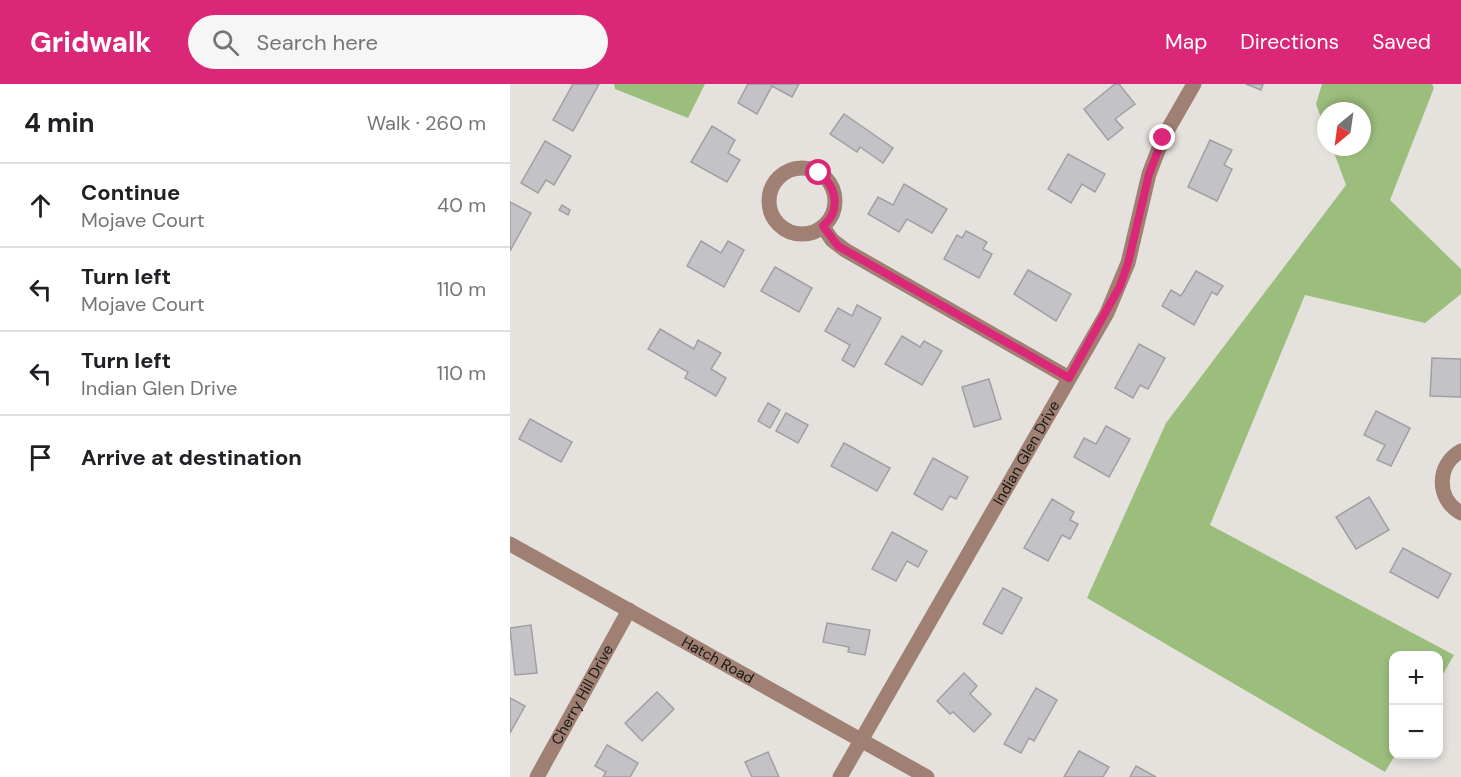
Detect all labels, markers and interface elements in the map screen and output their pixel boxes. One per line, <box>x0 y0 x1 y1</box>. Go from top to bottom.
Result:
search box <box>188 15 608 69</box>
text: Gridwalk <box>30 24 152 61</box>
icon: search <box>209 26 242 59</box>
text: Search here <box>257 28 378 57</box>
text: Map <box>1165 28 1207 56</box>
text: Directions <box>1240 28 1339 56</box>
text: Saved <box>1372 28 1431 56</box>
north arrow <box>1317 102 1371 156</box>
text: 4 min <box>24 106 95 140</box>
text: Walk · 260 m <box>367 110 486 136</box>
route end <box>1149 124 1175 150</box>
route start <box>805 159 831 185</box>
text: Continue <box>81 178 180 207</box>
icon: ahead <box>24 189 57 222</box>
text: 40 m <box>437 192 486 218</box>
text: Mojave Court <box>81 207 205 233</box>
text: Turn left <box>81 262 171 291</box>
icon: left <box>24 273 57 306</box>
text: 110 m <box>437 276 486 302</box>
text: Mojave Court <box>81 291 205 317</box>
text: Turn left <box>81 346 171 375</box>
icon: left <box>24 357 57 390</box>
text: 110 m <box>437 360 486 386</box>
text: Indian Glen Drive <box>81 375 237 401</box>
street label: Indian Glen Drive <box>989 397 1064 509</box>
icon: arrive <box>24 441 57 474</box>
text: Arrive at destination <box>81 443 302 472</box>
street label: Hatch Road <box>678 632 758 688</box>
street label: Cherry Hill Drive <box>547 641 618 748</box>
map controls <box>1389 651 1443 759</box>
button: + <box>1389 651 1443 705</box>
button: − <box>1389 705 1443 759</box>

